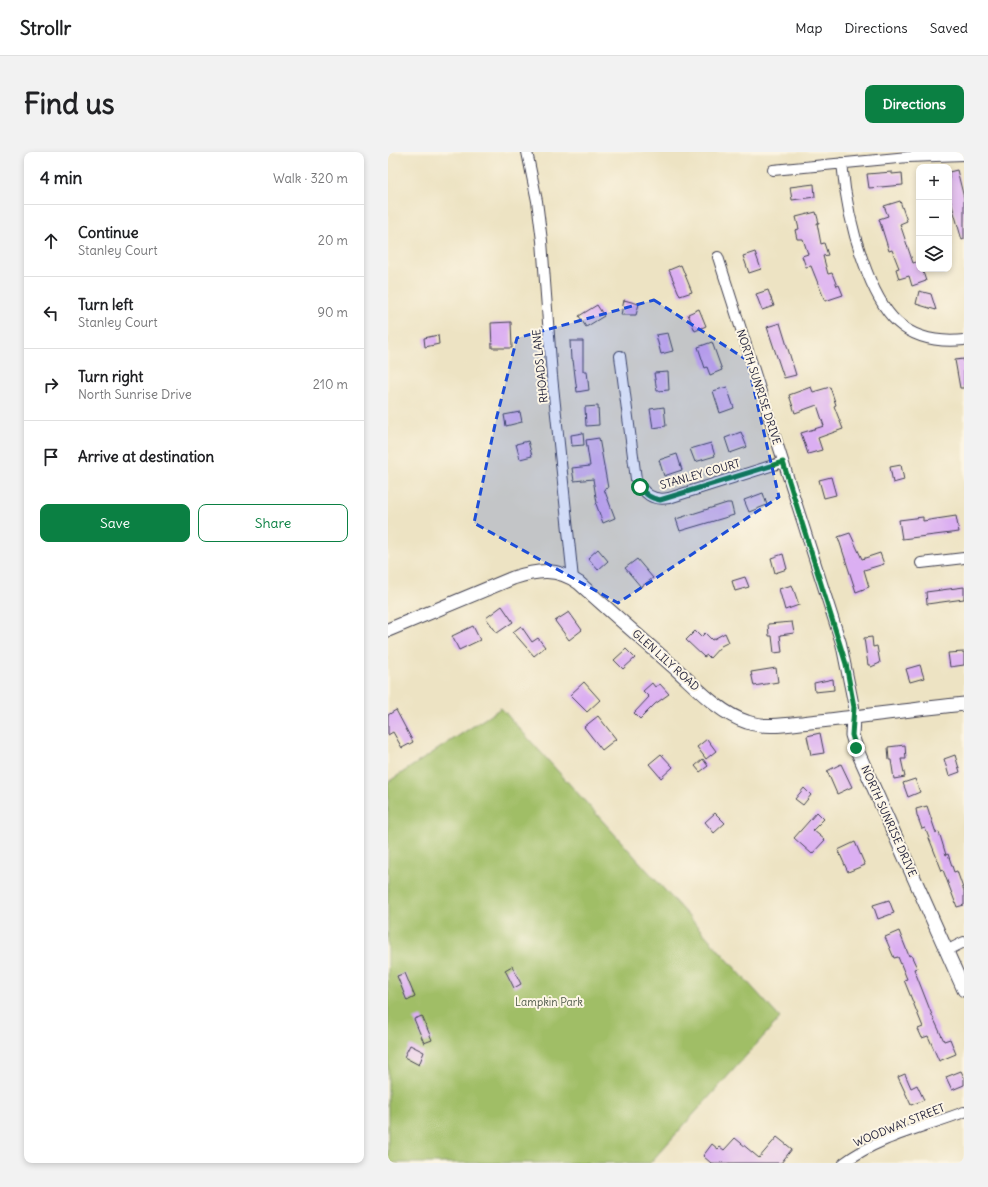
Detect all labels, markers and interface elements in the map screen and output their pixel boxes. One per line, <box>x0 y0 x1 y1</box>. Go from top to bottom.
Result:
text: Strollr <box>20 16 71 40</box>
text: Map <box>795 19 822 37</box>
text: Directions <box>844 19 908 37</box>
text: Saved <box>930 19 968 37</box>
button: Directions <box>865 85 964 123</box>
text: Find us <box>24 86 115 122</box>
map controls <box>916 164 952 272</box>
button: + <box>916 164 952 200</box>
text: 4 min <box>40 167 82 189</box>
text: Walk · 320 m <box>273 170 348 187</box>
button: − <box>916 200 952 236</box>
text: Continue <box>78 223 139 242</box>
icon: ahead <box>40 230 62 252</box>
text: 20 m <box>318 232 348 249</box>
button: layers <box>916 236 952 272</box>
text: Stanley Court <box>78 242 158 259</box>
text: Turn left <box>78 295 133 314</box>
icon: left <box>40 302 62 324</box>
text: 90 m <box>317 304 348 321</box>
text: Stanley Court <box>78 314 158 331</box>
street label: RHOADS LANE <box>529 328 551 404</box>
street label: NORTH SUNRISE DRIVE <box>734 328 784 446</box>
text: Turn right <box>78 367 143 386</box>
icon: right <box>40 374 62 396</box>
text: 210 m <box>313 376 348 393</box>
text: North Sunrise Drive <box>78 386 192 403</box>
icon: arrive <box>40 446 62 468</box>
text: Arrive at destination <box>78 447 214 466</box>
street label: STANLEY COURT <box>658 456 742 492</box>
route start <box>631 478 649 496</box>
button: Save <box>40 504 190 542</box>
button: Share <box>198 504 348 542</box>
street label: GLEN LILY ROAD <box>630 626 703 694</box>
route end <box>847 739 865 757</box>
street label: NORTH SUNRISE DRIVE <box>858 763 920 879</box>
park label: Lampkin Park <box>515 995 583 1009</box>
street label: WOODWAY STREET <box>851 1100 947 1150</box>

